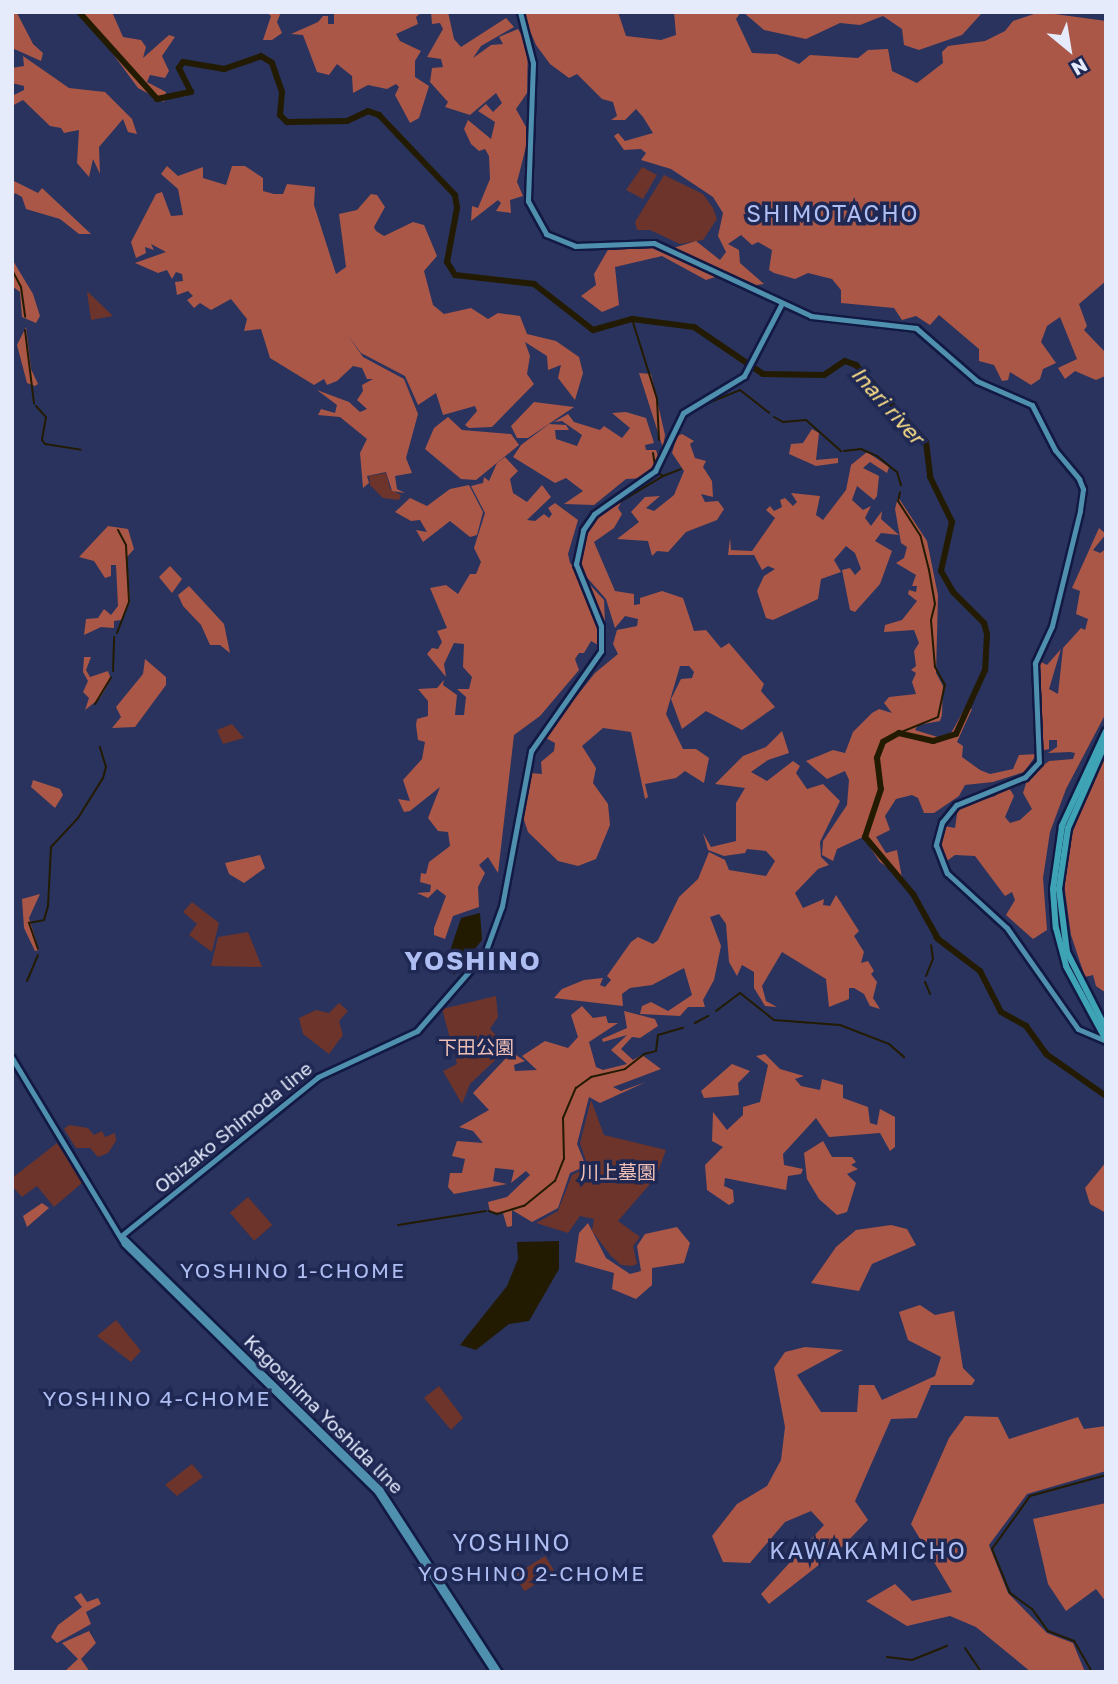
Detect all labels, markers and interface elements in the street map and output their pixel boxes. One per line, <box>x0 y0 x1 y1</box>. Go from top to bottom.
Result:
north arrow <box>1034 14 1104 84</box>
text: N <box>1068 54 1092 81</box>
district label: SHIMOTACHO <box>748 199 918 227</box>
water label: Inari river <box>847 361 929 449</box>
district label: YOSHINO <box>405 945 541 977</box>
park label: 下田公園 <box>438 1036 514 1058</box>
street label: Obizako Shimoda line <box>150 1056 316 1198</box>
park label: 川上墓園 <box>580 1161 656 1183</box>
district label: YOSHINO 1-CHOME <box>182 1257 404 1283</box>
street label: Kagoshima Yoshida line <box>240 1330 408 1498</box>
district label: YOSHINO 4-CHOME <box>45 1385 269 1411</box>
district label: YOSHINO <box>453 1528 571 1556</box>
district label: KAWAKAMICHO <box>771 1536 965 1564</box>
district label: YOSHINO 2-CHOME <box>420 1560 644 1586</box>

